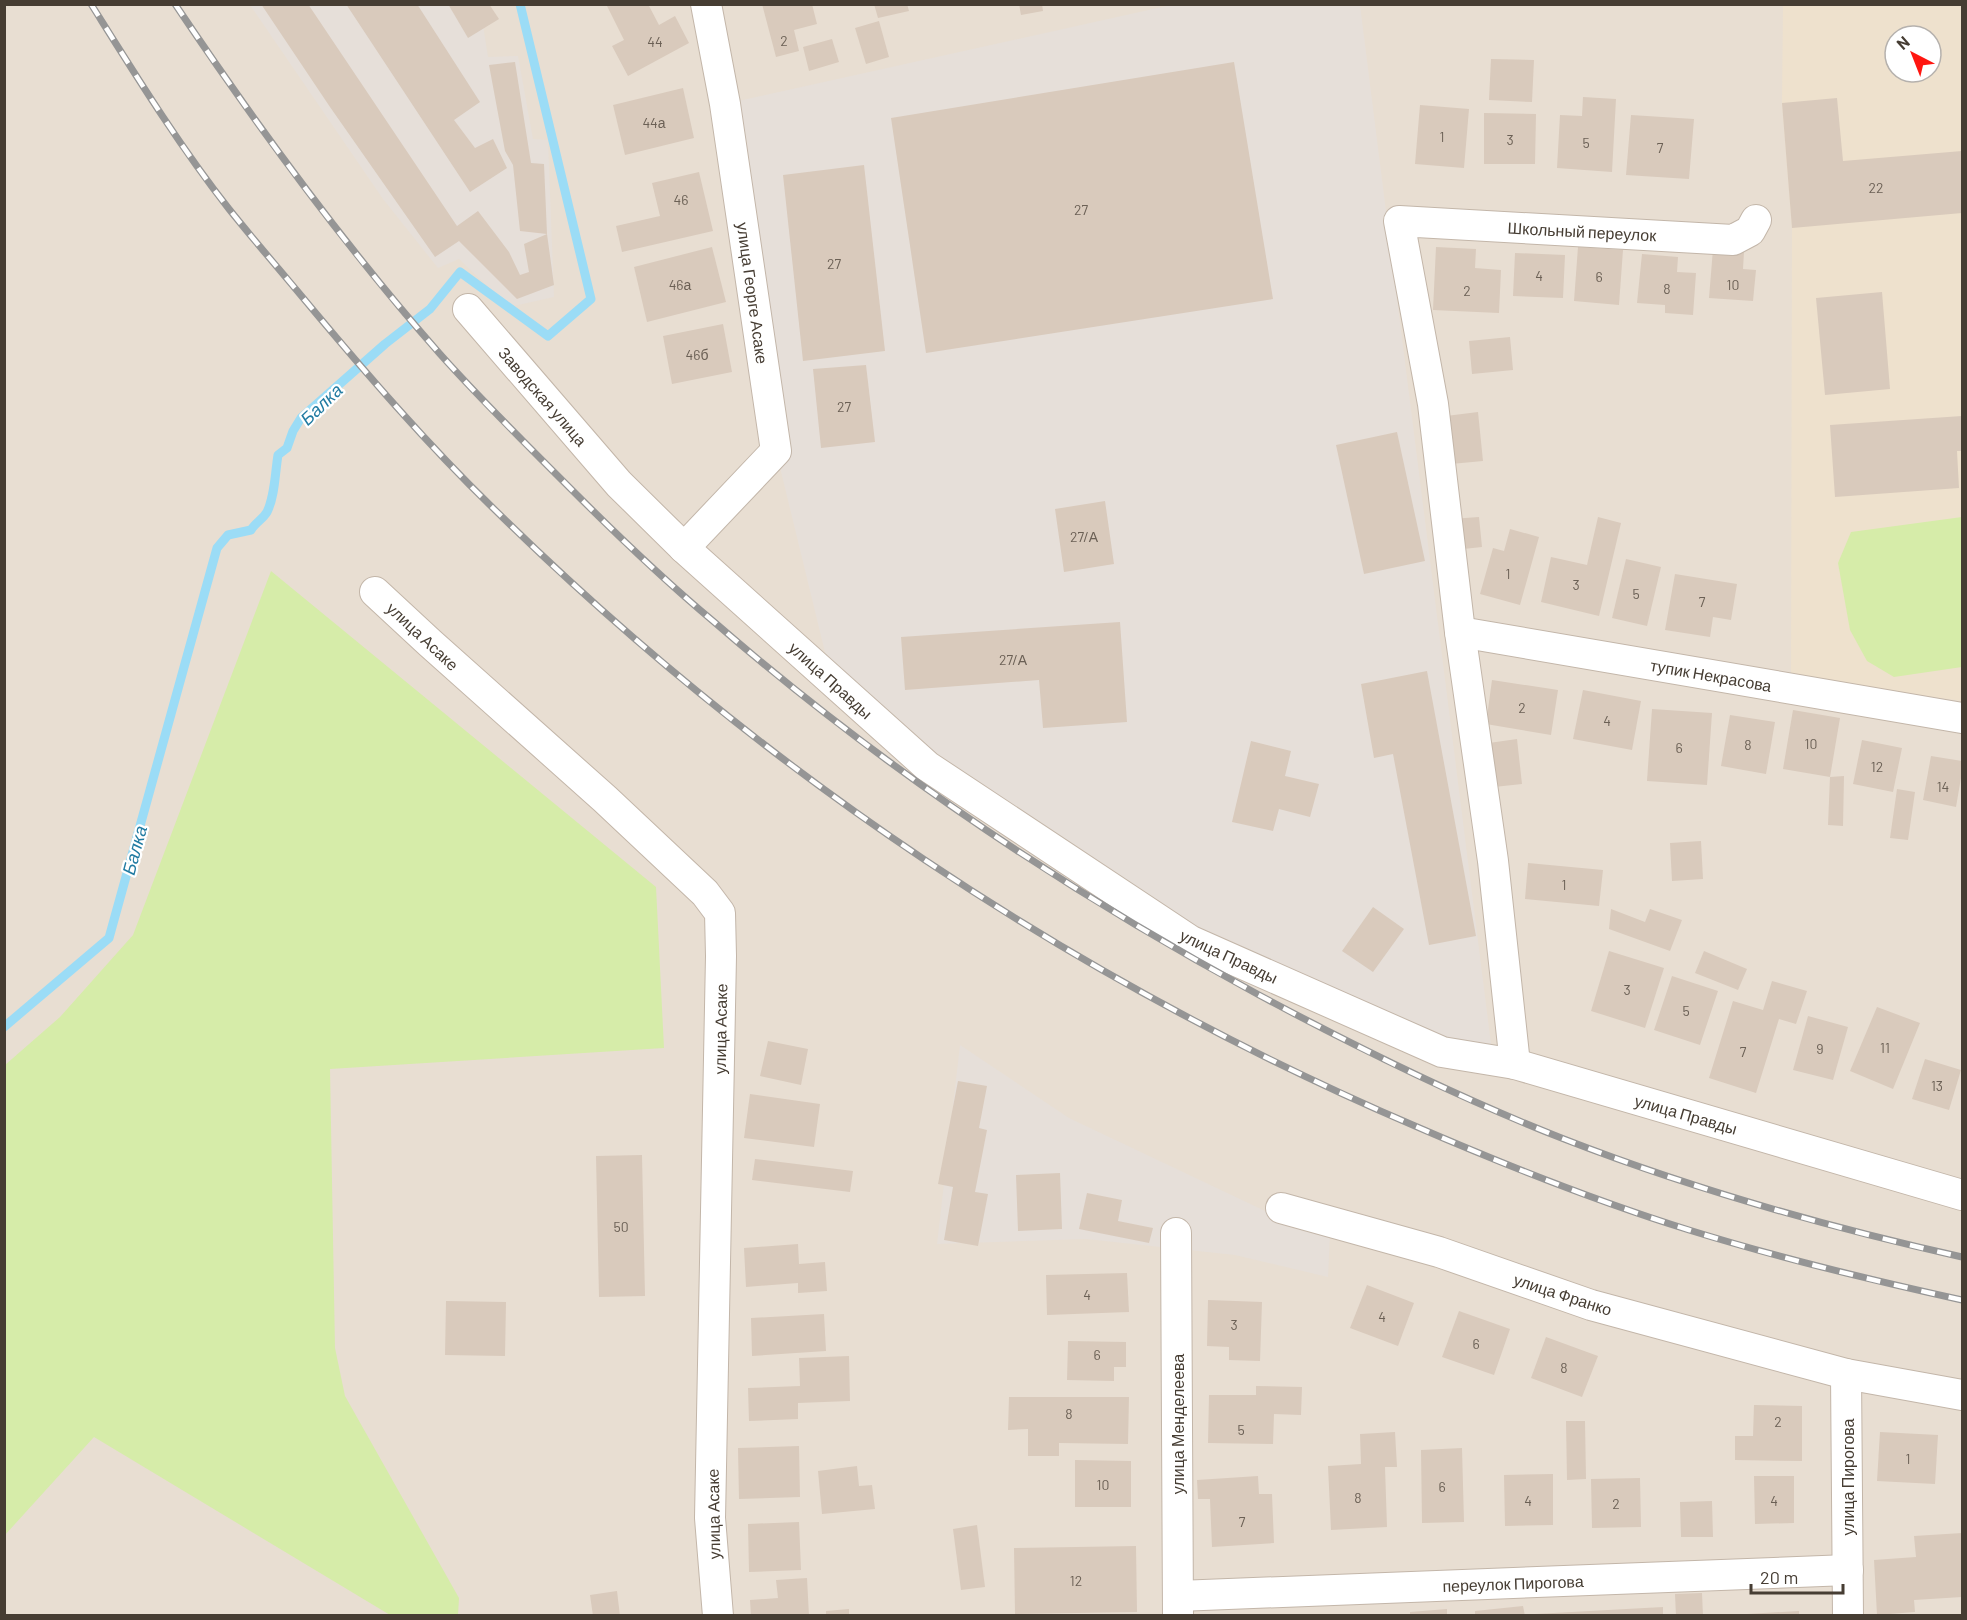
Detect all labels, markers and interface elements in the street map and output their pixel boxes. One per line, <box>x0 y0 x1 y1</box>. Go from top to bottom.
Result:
north arrow <box>1883 24 1943 84</box>
house number: 2 <box>780 32 788 49</box>
text: N <box>1892 32 1913 53</box>
house number: 44 <box>647 33 663 50</box>
house number: 44а <box>642 114 666 131</box>
house number: 1 <box>1440 128 1444 145</box>
house number: 3 <box>1506 131 1514 148</box>
house number: 5 <box>1582 134 1590 151</box>
house number: 7 <box>1657 139 1664 156</box>
house number: 22 <box>1868 179 1884 196</box>
house number: 46 <box>674 191 688 208</box>
house number: 27 <box>1074 201 1088 218</box>
street label: Школьный переулок <box>1507 218 1658 244</box>
street label: улица Георге Асаке <box>734 221 772 365</box>
house number: 27 <box>827 255 841 272</box>
house number: 4 <box>1535 267 1543 284</box>
house number: 6 <box>1595 268 1603 285</box>
house number: 46а <box>669 276 692 293</box>
house number: 10 <box>1727 276 1739 293</box>
house number: 8 <box>1663 280 1671 297</box>
house number: 2 <box>1463 282 1471 299</box>
street label: Заводская улица <box>495 343 591 449</box>
house number: 46б <box>686 346 708 363</box>
water label: Балка <box>295 379 347 429</box>
house number: 27 <box>837 398 851 415</box>
house number: 27/А <box>1070 528 1099 545</box>
house number: 1 <box>1506 565 1510 582</box>
house number: 3 <box>1572 576 1580 593</box>
house number: 5 <box>1632 585 1640 602</box>
house number: 7 <box>1699 593 1706 610</box>
street label: улица Асаке <box>383 598 463 674</box>
street label: улица Правды <box>785 638 877 722</box>
house number: 27/А <box>999 651 1028 668</box>
street label: тупик Некрасова <box>1649 655 1773 695</box>
house number: 2 <box>1518 699 1526 716</box>
house number: 4 <box>1603 712 1611 729</box>
house number: 10 <box>1805 735 1817 752</box>
house number: 8 <box>1744 736 1752 753</box>
house number: 6 <box>1675 739 1683 756</box>
house number: 12 <box>1871 758 1883 775</box>
house number: 14 <box>1937 778 1949 795</box>
water label: Балка <box>117 823 151 877</box>
house number: 1 <box>1562 876 1566 893</box>
street label: улица Правды <box>1177 925 1281 987</box>
house number: 3 <box>1623 981 1631 998</box>
street label: улица Асаке <box>710 983 730 1075</box>
house number: 5 <box>1682 1002 1690 1019</box>
house number: 11 <box>1880 1039 1890 1056</box>
house number: 9 <box>1816 1040 1824 1057</box>
house number: 7 <box>1740 1043 1747 1060</box>
house number: 13 <box>1931 1077 1943 1094</box>
street label: улица Правды <box>1633 1090 1739 1138</box>
house number: 50 <box>613 1218 629 1235</box>
street label: улица Франко <box>1512 1269 1615 1319</box>
house number: 4 <box>1083 1286 1091 1303</box>
house number: 4 <box>1378 1308 1386 1325</box>
house number: 3 <box>1230 1316 1238 1333</box>
house number: 6 <box>1472 1335 1480 1352</box>
house number: 6 <box>1093 1346 1101 1363</box>
street label: улица Менделеева <box>1168 1354 1187 1494</box>
house number: 8 <box>1560 1359 1568 1376</box>
house number: 8 <box>1065 1405 1073 1422</box>
house number: 2 <box>1774 1413 1782 1430</box>
street label: улица Пирогова <box>1838 1418 1857 1536</box>
house number: 5 <box>1237 1421 1245 1438</box>
house number: 1 <box>1906 1450 1910 1467</box>
street label: улица Асаке <box>703 1468 723 1560</box>
house number: 10 <box>1097 1476 1109 1493</box>
house number: 6 <box>1438 1478 1446 1495</box>
house number: 8 <box>1354 1489 1362 1506</box>
house number: 4 <box>1524 1492 1532 1509</box>
house number: 4 <box>1770 1492 1778 1509</box>
house number: 2 <box>1612 1495 1620 1512</box>
house number: 7 <box>1239 1513 1246 1530</box>
scale bar <box>1751 1557 1842 1595</box>
text: 20 m <box>1760 1566 1798 1588</box>
street label: переулок Пирогова <box>1442 1571 1584 1595</box>
house number: 12 <box>1070 1572 1082 1589</box>

